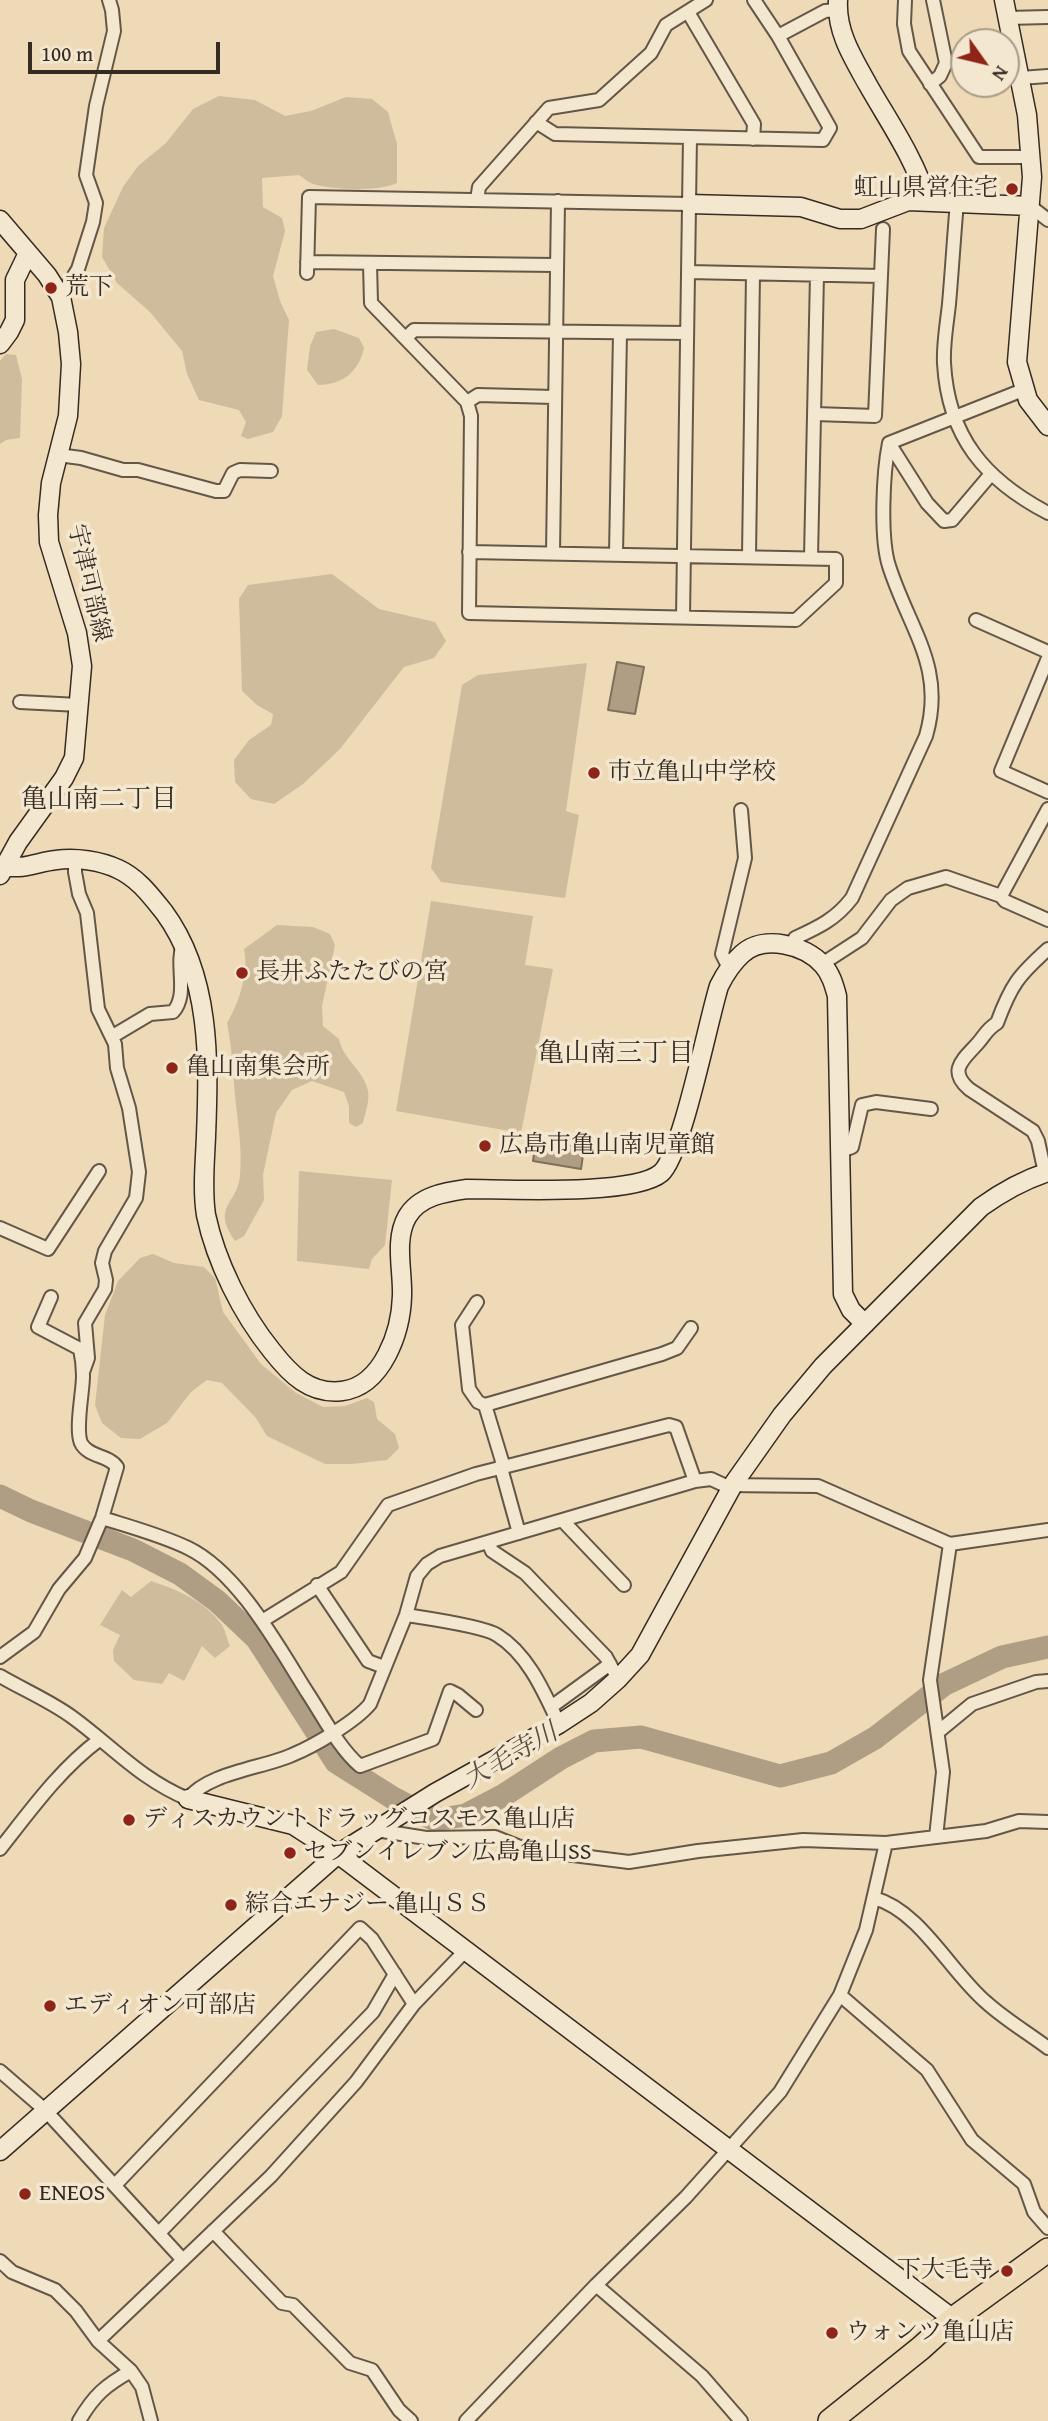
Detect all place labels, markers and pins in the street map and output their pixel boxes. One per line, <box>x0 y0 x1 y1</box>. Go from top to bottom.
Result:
place label: 虹山県営住宅 <box>854 175 998 203</box>
marker: 虹山県営住宅 <box>1004 181 1020 197</box>
place label: 荒下 <box>65 274 113 302</box>
marker: 荒下 <box>43 280 59 296</box>
place label: 市立亀山中学校 <box>608 759 776 787</box>
marker: 市立亀山中学校 <box>586 765 602 781</box>
place label: 長井ふたたびの宮 <box>256 959 448 987</box>
marker: 長井ふたたびの宮 <box>234 965 250 981</box>
place label: 亀山南集会所 <box>186 1054 330 1082</box>
marker: 亀山南集会所 <box>164 1060 180 1076</box>
place label: 広島市亀山南児童館 <box>499 1132 715 1160</box>
marker: 広島市亀山南児童館 <box>477 1138 493 1154</box>
place label: ディスカウントドラッグコスモス亀山店 <box>143 1806 575 1834</box>
marker: ディスカウントドラッグコスモス亀山店 <box>121 1812 137 1828</box>
place label: セブンイレブン広島亀山SS <box>304 1839 591 1867</box>
marker: セブンイレブン広島亀山SS <box>282 1845 298 1861</box>
place label: 綜合エナジー 亀山ＳＳ <box>245 1891 490 1919</box>
marker: 綜合エナジー 亀山ＳＳ <box>223 1897 239 1913</box>
place label: エディオン可部店 <box>64 1992 256 2020</box>
marker: エディオン可部店 <box>42 1998 58 2014</box>
place label: ENEOS <box>39 2180 105 2208</box>
marker: ENEOS <box>17 2186 33 2202</box>
place label: 下大毛寺 <box>897 2257 993 2285</box>
marker: 下大毛寺 <box>999 2263 1015 2279</box>
place label: ウォンツ亀山店 <box>846 2319 1014 2347</box>
marker: ウォンツ亀山店 <box>824 2325 840 2341</box>

